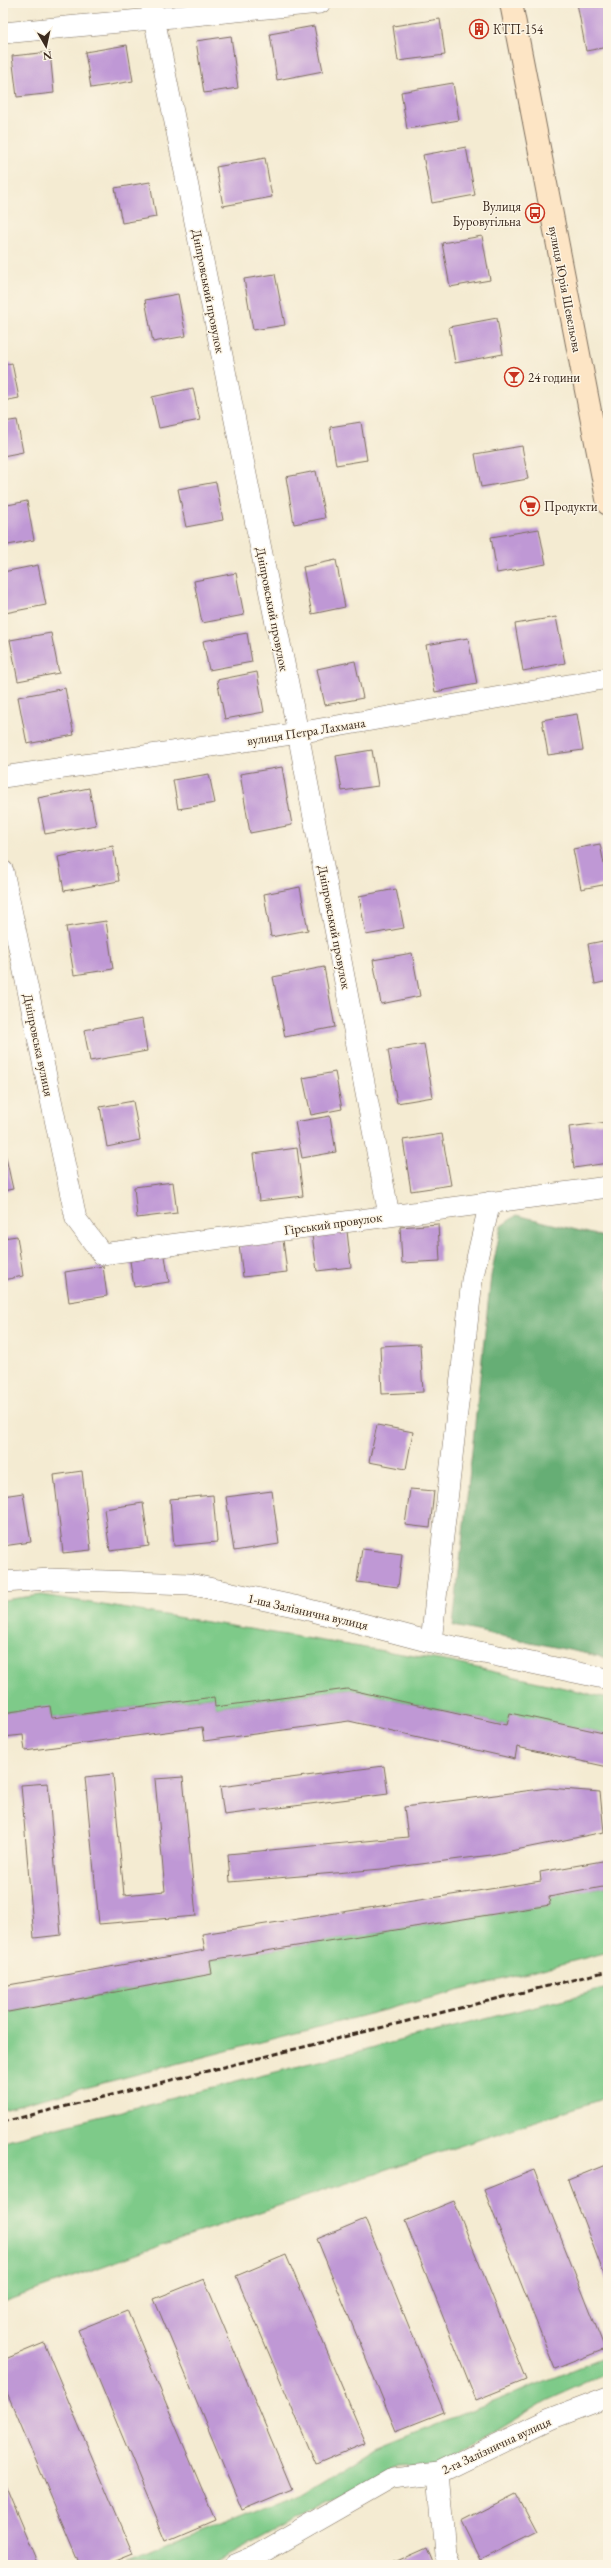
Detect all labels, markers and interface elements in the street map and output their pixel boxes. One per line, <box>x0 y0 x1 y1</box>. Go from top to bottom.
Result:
building icon: КТП-154 <box>468 18 490 40</box>
place label: КТП-154 <box>493 21 544 38</box>
north arrow <box>26 26 66 66</box>
text: N <box>42 48 53 64</box>
place label: Вулиця Буровугільна <box>452 198 522 230</box>
bus stop icon: Вулиця Буровугільна <box>524 202 546 224</box>
street label: вулиця Юрія Шевельова <box>545 224 586 355</box>
street label: Дніпровський провулок <box>188 227 229 356</box>
bar icon: 24 години <box>503 366 525 388</box>
place label: 24 години <box>528 369 580 386</box>
supermarket icon: Продукти <box>519 495 541 517</box>
place label: Продукти <box>544 498 598 515</box>
street label: Дніпровський провулок <box>252 545 293 674</box>
street label: вулиця Петра Лахмана <box>246 714 367 749</box>
street label: Дніпровський провулок <box>314 863 355 992</box>
street label: Дніпровська вулиця <box>19 992 58 1098</box>
street label: Гірський провулок <box>283 1208 384 1239</box>
street label: 1-ша Залізнична вулиця <box>246 1589 370 1634</box>
street label: 2-га Залізнична вулиця <box>439 2413 554 2478</box>

